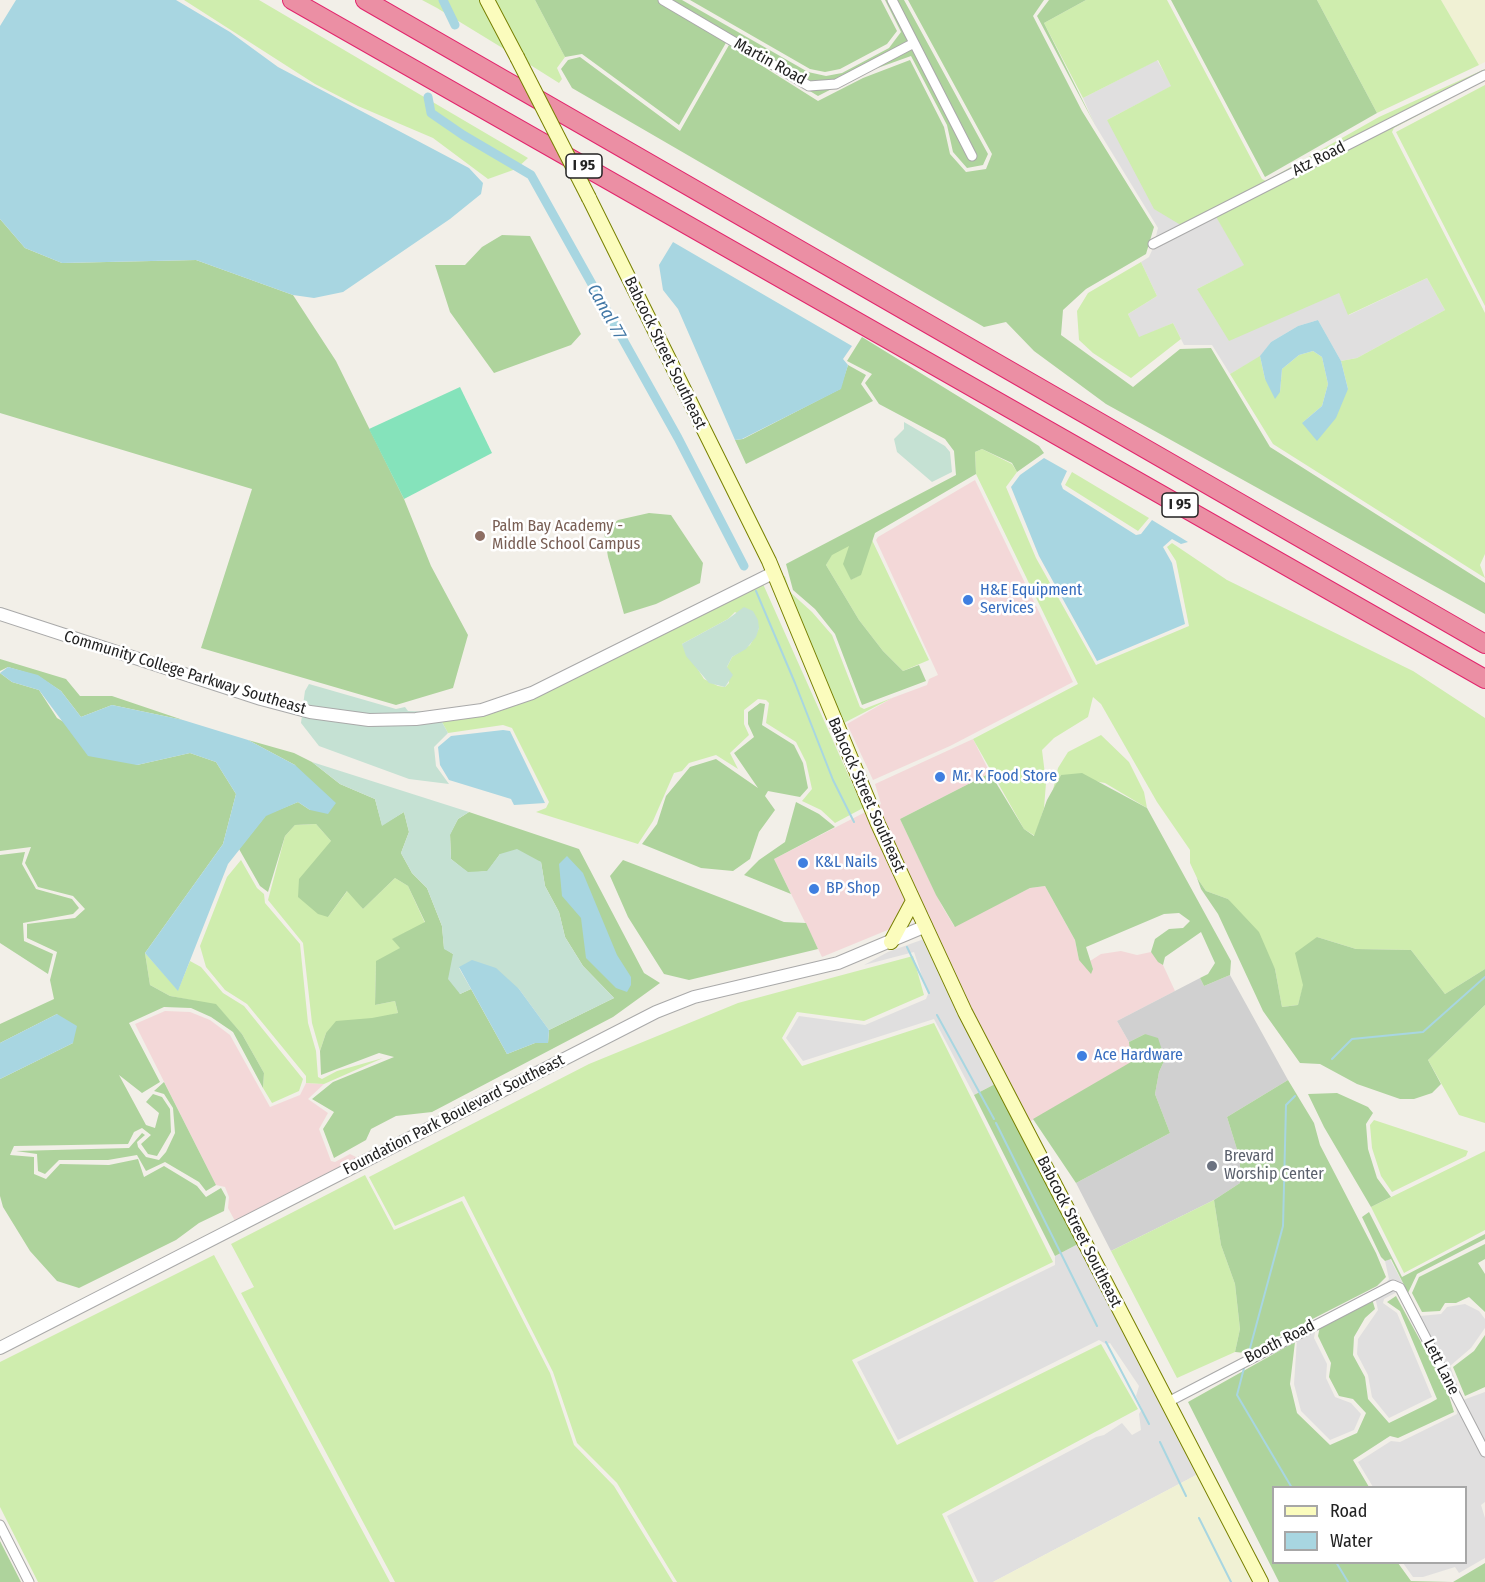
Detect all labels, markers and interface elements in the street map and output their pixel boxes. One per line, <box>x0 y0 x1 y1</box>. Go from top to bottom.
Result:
street label: Martin Road <box>731 34 809 90</box>
street label: Atz Road <box>1289 138 1349 180</box>
road number: I 95 <box>566 154 602 178</box>
street label: Babcock Street Southeast <box>620 274 710 432</box>
water label: Canal 77 <box>582 281 630 343</box>
road number: I 95 <box>1162 493 1198 517</box>
place label: Palm Bay Academy - Middle School Campus <box>492 517 640 555</box>
marker: Palm Bay Academy - Middle School Campus <box>473 529 487 543</box>
place label: H&E Equipment Services <box>980 581 1082 619</box>
marker: H&E Equipment Services <box>961 593 975 607</box>
street label: Community College Parkway Southeast <box>62 627 308 719</box>
street label: Babcock Street Southeast <box>823 715 909 875</box>
place label: Mr. K Food Store <box>952 767 1057 787</box>
marker: Mr. K Food Store <box>933 770 947 784</box>
place label: K&L Nails <box>815 853 877 873</box>
marker: K&L Nails <box>796 856 810 870</box>
place label: BP Shop <box>826 879 880 899</box>
marker: BP Shop <box>807 882 821 896</box>
place label: Ace Hardware <box>1094 1046 1183 1066</box>
marker: Ace Hardware <box>1075 1049 1089 1063</box>
street label: Foundation Park Boulevard Southeast <box>340 1051 568 1179</box>
place label: Brevard Worship Center <box>1224 1147 1324 1185</box>
street label: Babcock Street Southeast <box>1033 1153 1125 1311</box>
marker: Brevard Worship Center <box>1205 1159 1219 1173</box>
street label: Booth Road <box>1242 1316 1318 1368</box>
street label: Lett Lane <box>1419 1336 1463 1398</box>
legend <box>1272 1486 1467 1564</box>
text: Road <box>1330 1500 1367 1522</box>
text: Water <box>1330 1530 1373 1552</box>

